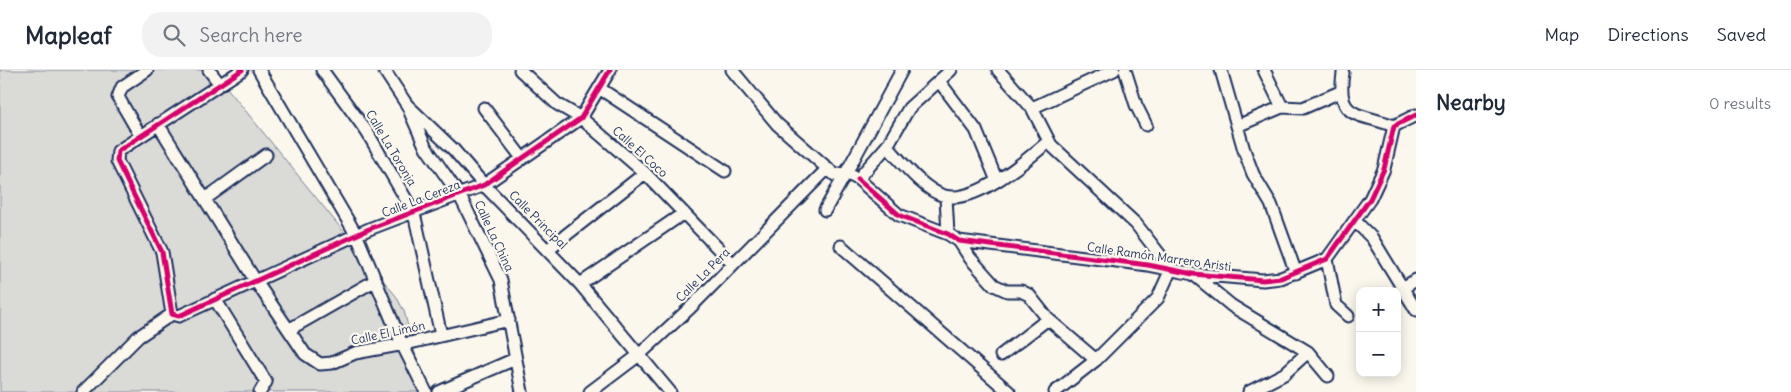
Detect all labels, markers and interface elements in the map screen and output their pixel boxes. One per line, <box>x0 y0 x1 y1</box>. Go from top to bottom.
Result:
search box <box>142 12 492 57</box>
text: Mapleaf <box>25 20 112 50</box>
icon: search <box>160 21 188 49</box>
text: Search here <box>200 23 303 47</box>
text: Map <box>1544 23 1579 46</box>
text: Directions <box>1607 23 1689 46</box>
text: Saved <box>1717 23 1766 46</box>
text: Nearby <box>1436 89 1506 116</box>
text: 0 results <box>1709 93 1771 113</box>
street label: Calle La Toronja <box>363 107 420 188</box>
street label: Calle El Coco <box>610 123 671 181</box>
street label: Calle La Cereza <box>379 177 462 220</box>
street label: Calle Principal <box>506 187 571 252</box>
street label: Calle La China <box>471 198 518 274</box>
street label: Calle Ramón Marrero Aristi <box>1086 239 1232 274</box>
street label: Calle La Pera <box>672 244 733 305</box>
map controls <box>1356 287 1401 377</box>
button: + <box>1356 287 1401 332</box>
street label: Calle El Limón <box>349 317 426 348</box>
button: − <box>1356 332 1401 377</box>

